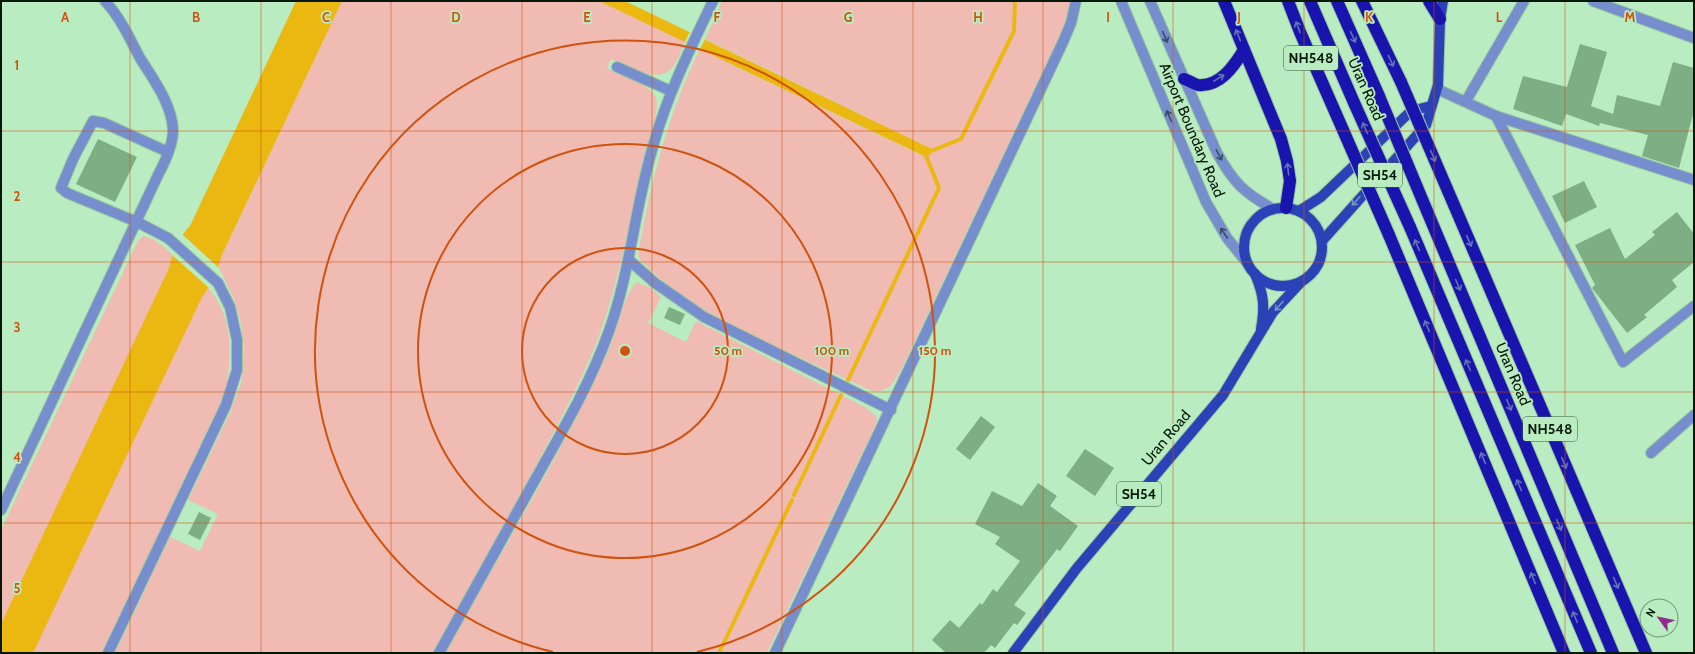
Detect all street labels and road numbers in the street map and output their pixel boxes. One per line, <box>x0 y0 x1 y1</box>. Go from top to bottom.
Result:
road number: NH548 <box>1284 46 1338 70</box>
street label: Uran Road <box>1344 55 1388 123</box>
street label: Airport Boundary Road <box>1156 60 1228 200</box>
road number: SH54 <box>1358 163 1402 187</box>
street label: Uran Road <box>1492 340 1534 408</box>
street label: Uran Road <box>1138 407 1194 469</box>
road number: NH548 <box>1523 417 1577 441</box>
road number: SH54 <box>1117 482 1161 506</box>

